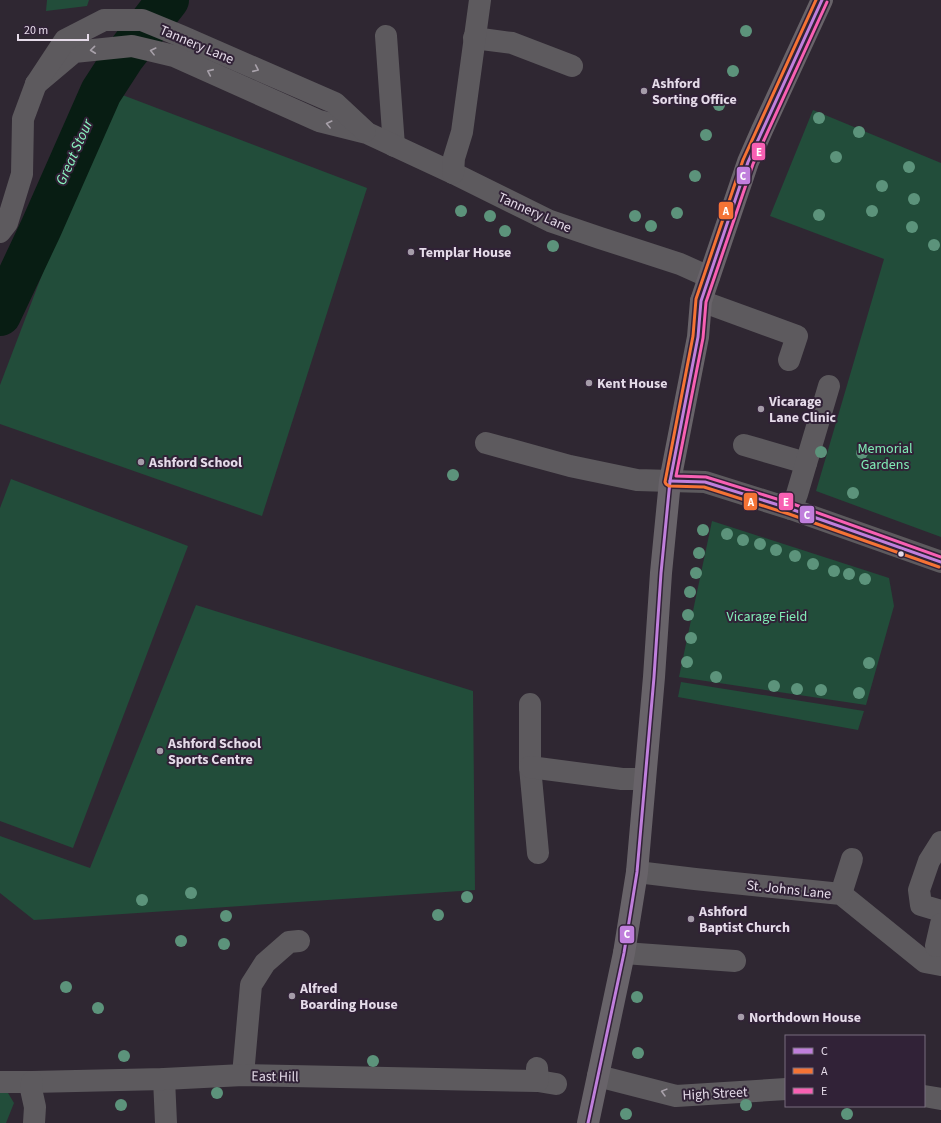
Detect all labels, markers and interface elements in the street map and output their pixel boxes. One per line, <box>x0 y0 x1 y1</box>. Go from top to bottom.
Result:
scale bar <box>18 16 88 42</box>
street label: Tannery Lane <box>156 20 237 70</box>
text: 20 m <box>24 22 48 39</box>
one-way arrow <box>90 45 96 54</box>
one-way arrow <box>150 47 157 56</box>
one-way arrow <box>251 64 259 72</box>
one-way arrow <box>207 69 214 77</box>
place label: Ashford Sorting Office <box>651 74 737 110</box>
marker: Ashford Sorting Office <box>639 86 649 96</box>
water label: Great Stour <box>51 115 99 188</box>
one-way arrow <box>326 120 333 128</box>
line badge: E <box>751 142 766 161</box>
text: E <box>756 145 762 160</box>
line badge: C <box>736 166 751 185</box>
text: C <box>740 169 747 184</box>
street label: Tannery Lane <box>495 188 575 238</box>
line badge: A <box>718 201 734 220</box>
text: A <box>722 204 730 219</box>
place label: Templar House <box>419 243 511 263</box>
marker: Templar House <box>406 247 416 257</box>
place label: Kent House <box>597 374 667 394</box>
marker: Kent House <box>584 378 594 388</box>
place label: Vicarage Lane Clinic <box>768 392 837 428</box>
marker: Vicarage Lane Clinic <box>756 404 766 414</box>
park label: Memorial Gardens <box>857 439 913 475</box>
place label: Ashford School <box>148 453 242 473</box>
marker: Ashford School <box>136 457 146 467</box>
line badge: A <box>743 492 758 511</box>
line badge: E <box>778 492 794 511</box>
text: A <box>747 495 755 510</box>
text: E <box>783 495 789 510</box>
line badge: C <box>799 505 815 524</box>
text: C <box>804 508 811 523</box>
unlabelled marker <box>896 549 906 559</box>
park label: Vicarage Field <box>727 607 807 627</box>
place label: Ashford School Sports Centre <box>167 734 261 770</box>
marker: Ashford School Sports Centre <box>155 746 165 756</box>
street label: St. Johns Lane <box>746 876 832 904</box>
place label: Ashford Baptist Church <box>698 902 790 938</box>
marker: Ashford Baptist Church <box>686 914 696 924</box>
line badge: C <box>619 925 635 944</box>
text: C <box>624 927 631 942</box>
place label: Alfred Boarding House <box>299 979 398 1015</box>
marker: Alfred Boarding House <box>287 991 297 1001</box>
place label: Northdown House <box>749 1008 861 1028</box>
marker: Northdown House <box>736 1012 746 1022</box>
legend <box>785 1035 925 1107</box>
text: C <box>821 1043 828 1060</box>
text: A <box>821 1063 828 1080</box>
street label: East Hill <box>251 1067 299 1087</box>
street label: High Street <box>682 1082 748 1106</box>
text: E <box>821 1083 827 1100</box>
one-way arrow <box>660 1089 667 1097</box>

